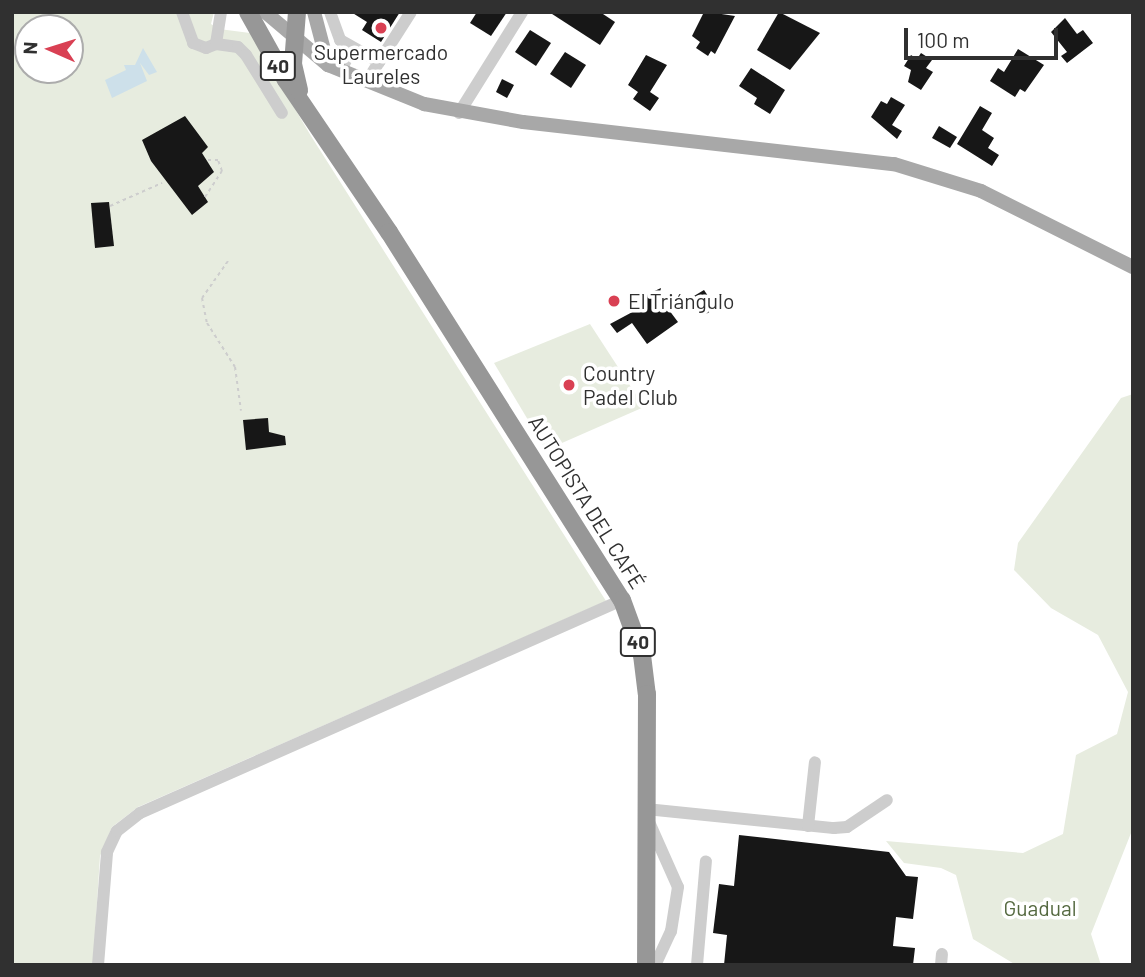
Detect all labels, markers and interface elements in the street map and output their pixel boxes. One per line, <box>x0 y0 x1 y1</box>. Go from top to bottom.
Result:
north arrow <box>14 14 84 84</box>
scale bar <box>907 14 1061 58</box>
marker: Supermercado Laureles <box>373 20 389 36</box>
text: 100 m <box>917 27 970 52</box>
place label: Supermercado Laureles <box>314 39 448 89</box>
text: N <box>18 41 41 55</box>
road number: 40 <box>259 50 297 82</box>
place label: El Triángulo <box>628 288 734 314</box>
marker: El Triángulo <box>606 293 622 309</box>
place label: Country Padel Club <box>583 360 678 410</box>
marker: Country Padel Club <box>561 377 577 393</box>
street label: AUTOPISTA DEL CAFÉ <box>523 411 651 593</box>
road number: 40 <box>619 626 657 657</box>
park label: Guadual <box>1003 895 1077 921</box>

